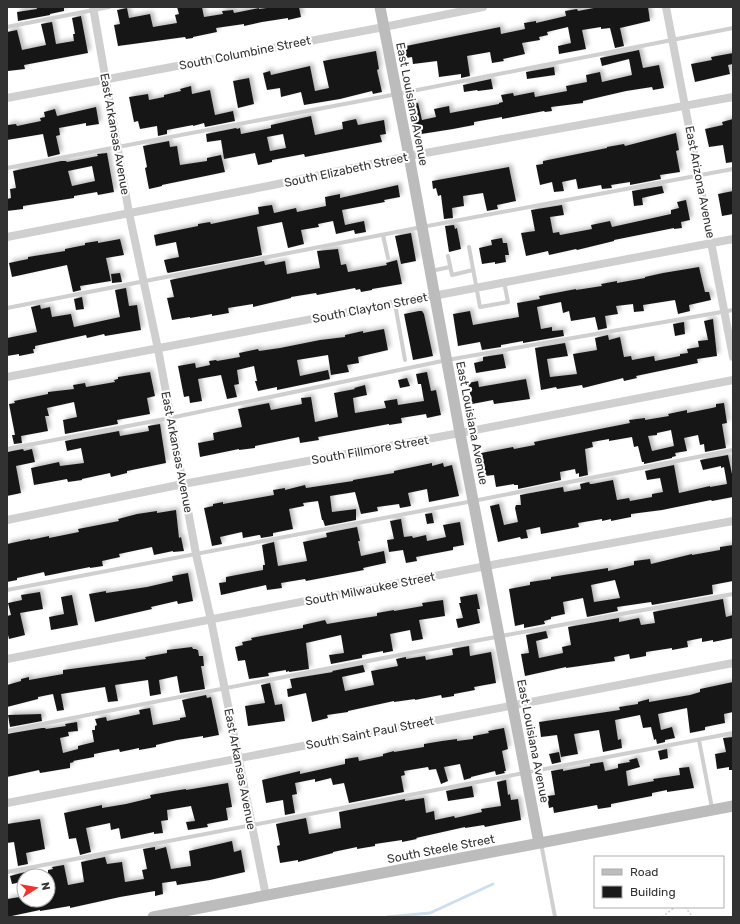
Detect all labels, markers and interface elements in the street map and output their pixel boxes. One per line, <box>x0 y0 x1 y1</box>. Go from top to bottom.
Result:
street label: South Columbine Street <box>178 33 312 73</box>
street label: East Louisiana Avenue <box>393 41 431 167</box>
street label: East Arkansas Avenue <box>97 72 133 196</box>
street label: East Arizona Avenue <box>682 125 718 240</box>
street label: South Elizabeth Street <box>283 150 409 190</box>
street label: South Clayton Street <box>311 290 429 326</box>
street label: East Louisiana Avenue <box>453 360 491 486</box>
street label: East Arkansas Avenue <box>158 390 196 514</box>
street label: South Fillmore Street <box>310 433 430 467</box>
street label: South Milwaukee Street <box>304 569 436 608</box>
street label: East Louisiana Avenue <box>514 678 552 804</box>
street label: East Arkansas Avenue <box>221 707 259 831</box>
street label: South Saint Paul Street <box>305 714 436 752</box>
street label: South Steele Street <box>386 832 496 866</box>
legend <box>594 856 724 908</box>
text: Road <box>630 865 658 879</box>
north arrow <box>16 868 56 908</box>
text: N <box>38 881 52 891</box>
text: Building <box>630 885 676 899</box>

